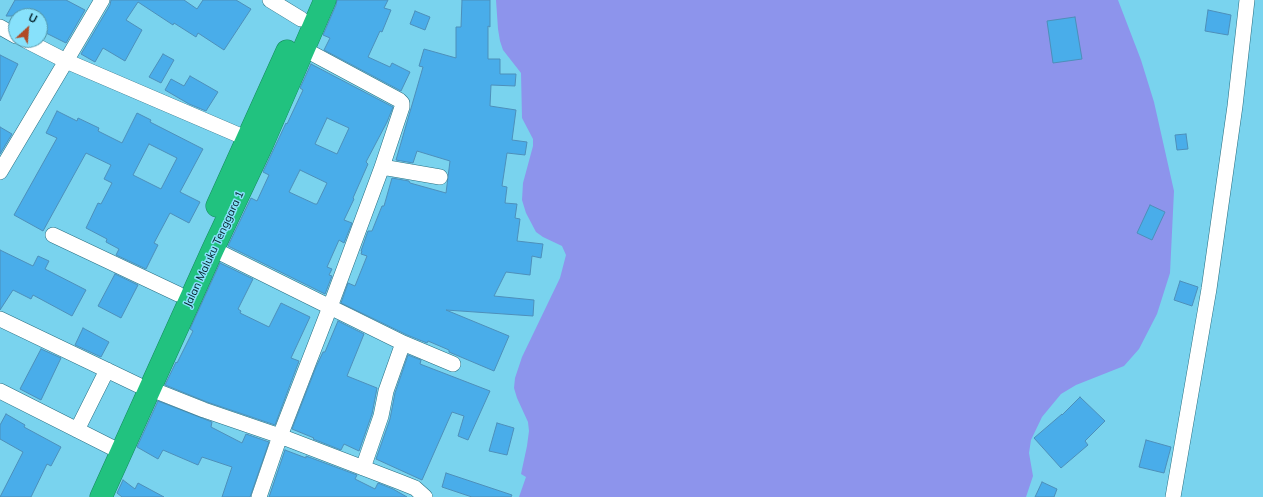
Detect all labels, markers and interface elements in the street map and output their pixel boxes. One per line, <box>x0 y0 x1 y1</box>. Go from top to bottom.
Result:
north arrow <box>8 8 48 48</box>
text: U <box>26 10 40 26</box>
street label: Jalan Maluku Tenggara 1 <box>181 189 247 309</box>

